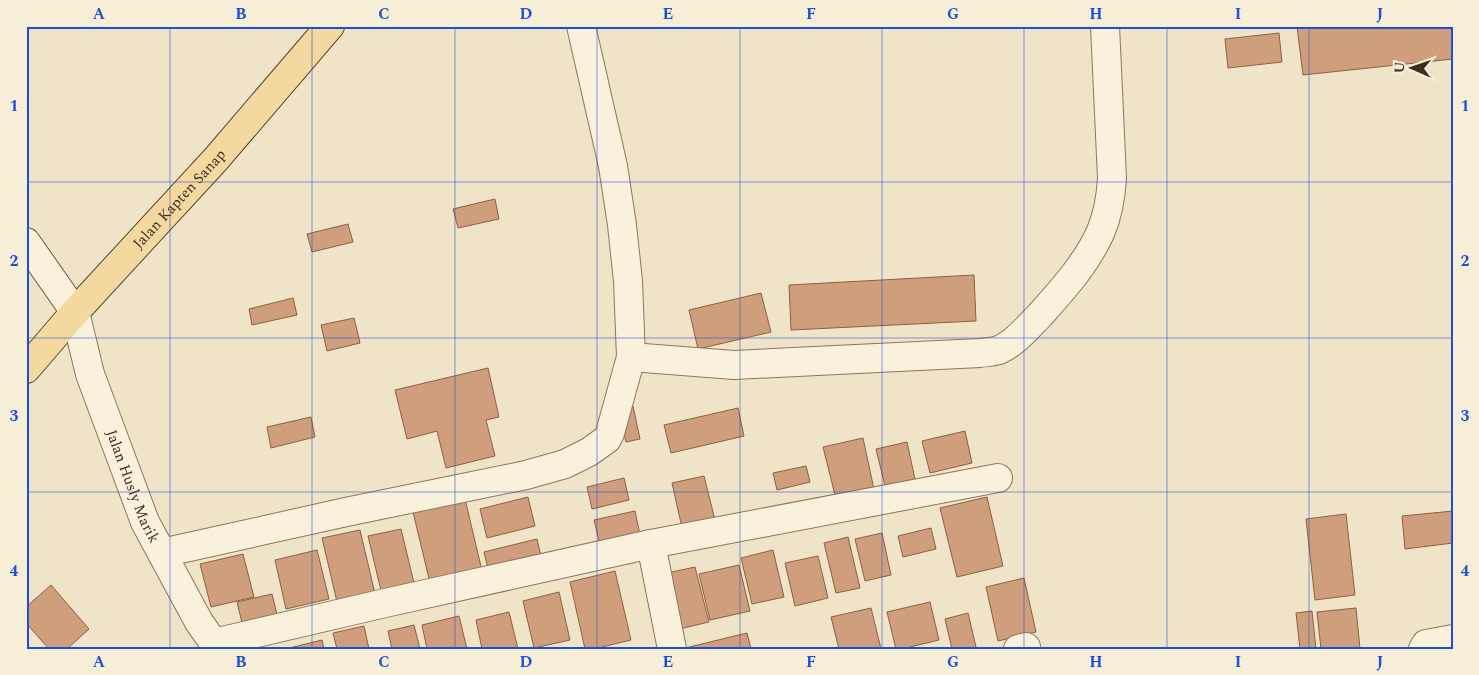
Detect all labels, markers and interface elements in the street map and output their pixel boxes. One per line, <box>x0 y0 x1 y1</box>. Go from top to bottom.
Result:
text: A <box>93 2 106 26</box>
text: B <box>235 2 247 26</box>
text: C <box>378 2 390 26</box>
text: D <box>520 2 533 26</box>
text: E <box>663 2 673 26</box>
text: F <box>806 2 816 26</box>
text: G <box>947 2 959 26</box>
text: H <box>1089 2 1103 26</box>
text: I <box>1235 2 1241 26</box>
text: J <box>1377 2 1384 26</box>
north arrow <box>1386 42 1436 92</box>
text: U <box>1389 61 1410 74</box>
text: 1 <box>10 94 18 118</box>
text: 1 <box>1461 94 1469 118</box>
street label: Jalan Kapten Sanap <box>128 144 232 254</box>
text: 2 <box>10 249 19 273</box>
text: 2 <box>1461 249 1470 273</box>
text: 3 <box>10 404 19 428</box>
text: 3 <box>1461 404 1470 428</box>
street label: Jalan Husly Marik <box>100 427 165 547</box>
text: 4 <box>10 559 19 583</box>
text: 4 <box>1461 559 1470 583</box>
text: A <box>93 650 106 674</box>
text: B <box>235 650 247 674</box>
text: C <box>378 650 390 674</box>
text: D <box>520 650 533 674</box>
text: E <box>663 650 673 674</box>
text: F <box>806 650 816 674</box>
text: G <box>947 650 959 674</box>
text: H <box>1089 650 1103 674</box>
text: I <box>1235 650 1241 674</box>
text: J <box>1377 650 1384 674</box>

